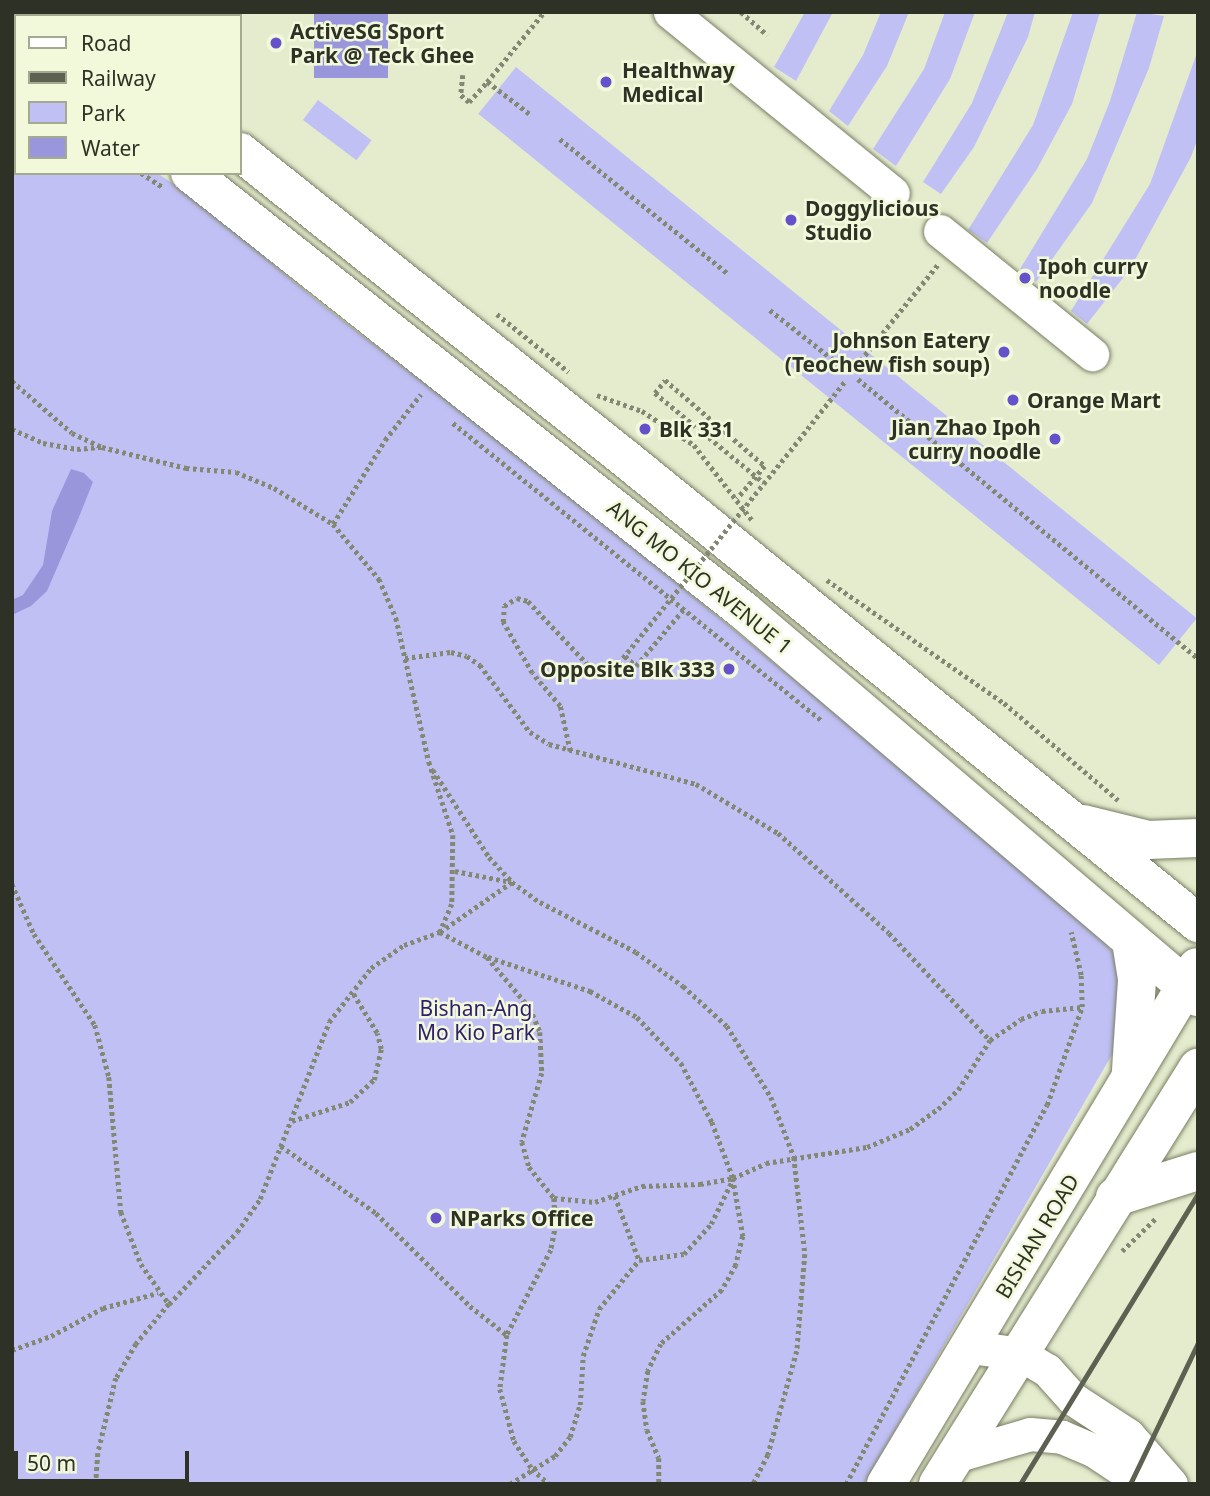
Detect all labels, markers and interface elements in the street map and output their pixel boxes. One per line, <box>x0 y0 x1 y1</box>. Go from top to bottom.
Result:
legend <box>14 14 242 175</box>
place label: ActiveSG Sport Park @ Teck Ghee <box>290 18 474 68</box>
text: Road <box>81 29 131 57</box>
marker: ActiveSG Sport Park @ Teck Ghee <box>268 35 284 51</box>
place label: Healthway Medical <box>622 57 735 107</box>
text: Railway <box>81 64 156 92</box>
marker: Healthway Medical <box>596 72 616 92</box>
text: Park <box>81 99 125 127</box>
text: Water <box>81 134 140 162</box>
place label: Doggylicious Studio <box>805 195 939 245</box>
marker: Doggylicious Studio <box>783 212 799 228</box>
place label: Ipoh curry noodle <box>1039 253 1148 303</box>
marker: Ipoh curry noodle <box>1017 270 1033 286</box>
place label: Johnson Eatery (Teochew fish soup) <box>785 327 990 377</box>
marker: Johnson Eatery (Teochew fish soup) <box>996 344 1012 360</box>
place label: Orange Mart <box>1027 387 1161 413</box>
marker: Orange Mart <box>1005 392 1021 408</box>
place label: Jian Zhao Ipoh curry noodle <box>891 414 1041 464</box>
place label: Blk 331 <box>659 416 734 442</box>
marker: Blk 331 <box>637 421 653 437</box>
marker: Jian Zhao Ipoh curry noodle <box>1047 431 1063 447</box>
street label: ANG MO KIO AVENUE 1 <box>603 495 797 659</box>
place label: Opposite Blk 333 <box>540 656 715 682</box>
marker: Opposite Blk 333 <box>721 661 737 677</box>
park label: Bishan-Ang Mo Kio Park <box>417 995 535 1045</box>
street label: BISHAN ROAD <box>990 1169 1084 1303</box>
place label: NParks Office <box>450 1205 594 1231</box>
marker: NParks Office <box>428 1210 444 1226</box>
scale bar <box>18 1436 192 1480</box>
text: 50 m <box>27 1449 76 1477</box>

